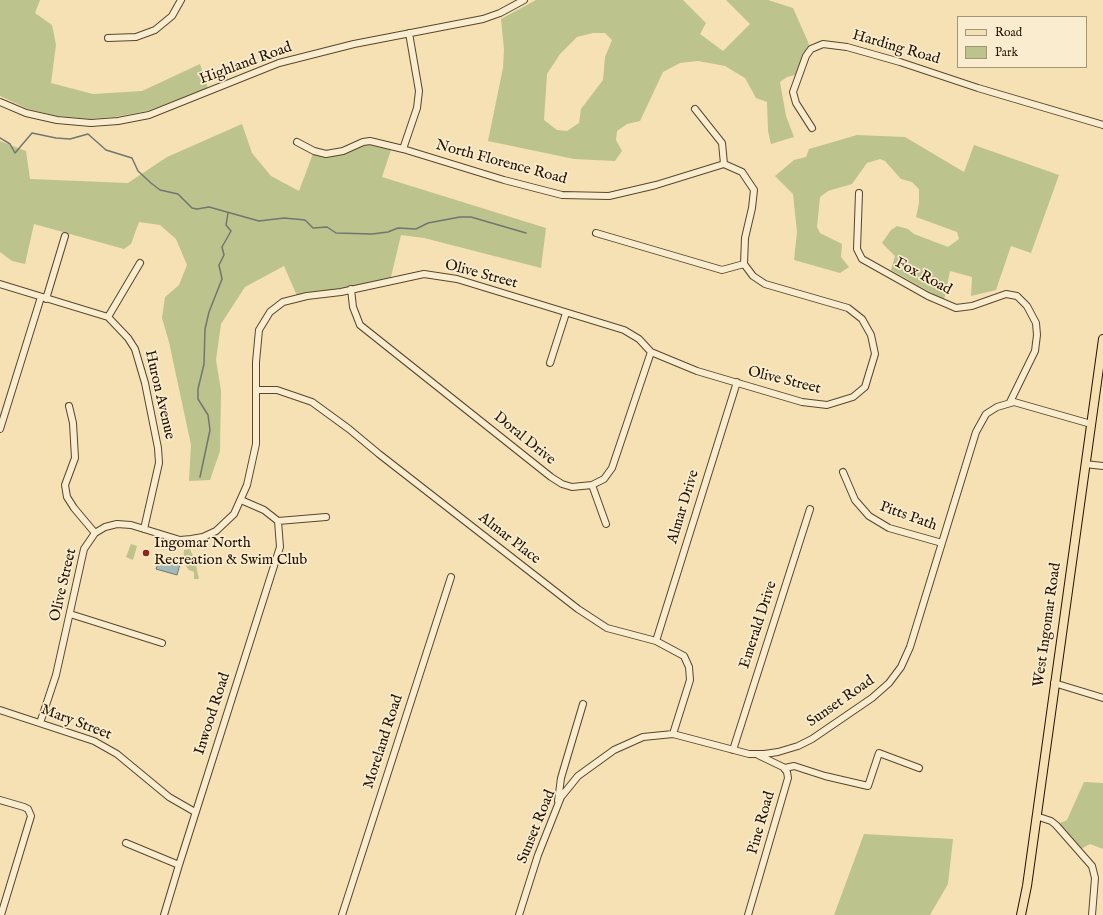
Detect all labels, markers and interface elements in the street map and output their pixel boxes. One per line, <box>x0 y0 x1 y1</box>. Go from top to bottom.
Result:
legend <box>957 16 1087 68</box>
text: Road <box>995 25 1022 40</box>
street label: Harding Road <box>850 27 942 69</box>
street label: Highland Road <box>197 39 295 89</box>
text: Park <box>995 45 1018 60</box>
street label: North Florence Road <box>433 137 569 189</box>
street label: Fox Road <box>891 255 955 299</box>
street label: Olive Street <box>443 257 519 293</box>
street label: Huron Avenue <box>140 349 178 441</box>
street label: Olive Street <box>746 363 822 399</box>
street label: Doral Drive <box>489 409 559 469</box>
street label: Almar Drive <box>664 468 704 546</box>
street label: Pitts Path <box>877 498 939 536</box>
street label: Almar Place <box>474 509 544 569</box>
place label: Ingomar North Recreation & Swim Club <box>154 535 307 570</box>
street label: Olive Street <box>47 547 81 623</box>
marker: Ingomar North Recreation & Swim Club <box>141 548 151 558</box>
street label: West Ingomar Road <box>1030 562 1066 688</box>
street label: Emerald Drive <box>736 579 782 671</box>
street label: Inwood Road <box>191 671 235 757</box>
street label: Sunset Road <box>804 672 878 732</box>
street label: Moreland Road <box>360 693 408 791</box>
street label: Mary Street <box>38 701 114 745</box>
street label: Sunset Road <box>514 787 560 867</box>
street label: Pine Road <box>744 789 780 857</box>

